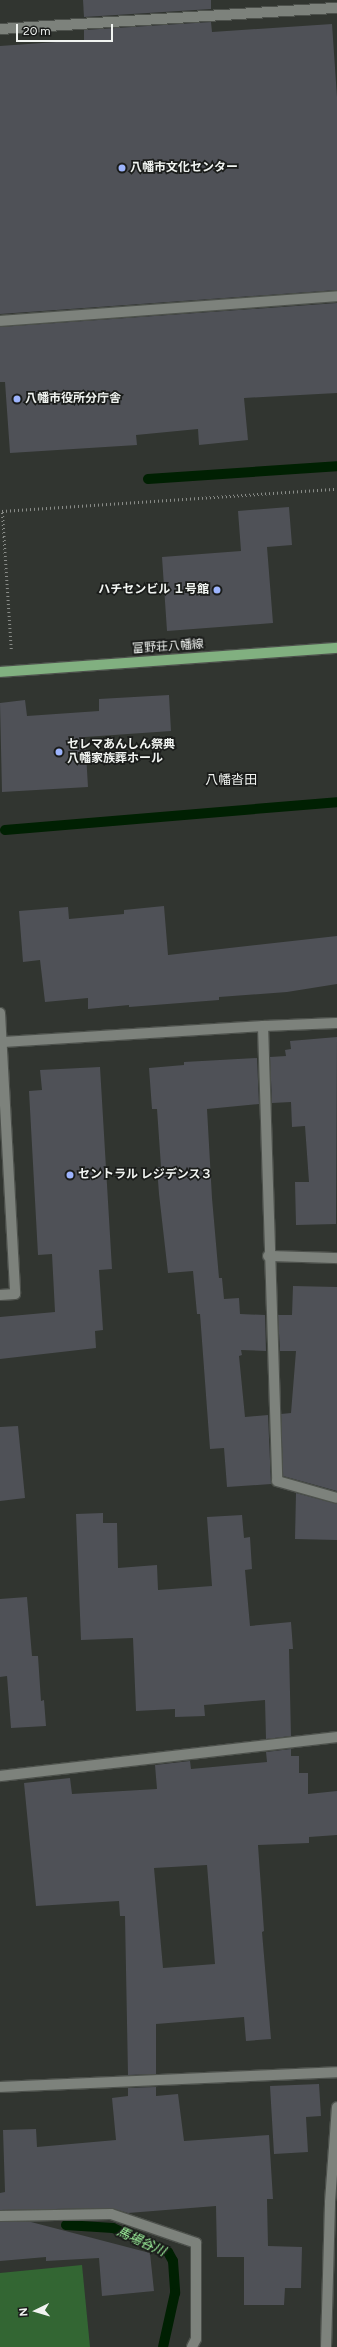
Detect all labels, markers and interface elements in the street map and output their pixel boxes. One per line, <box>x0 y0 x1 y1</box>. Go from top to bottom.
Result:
scale bar <box>18 16 115 42</box>
text: 20 m <box>23 24 51 38</box>
place label: 八幡市文化センター <box>130 161 238 175</box>
marker: 八幡市文化センター <box>117 163 127 173</box>
place label: 八幡市役所分庁舎 <box>25 392 121 406</box>
marker: 八幡市役所分庁舎 <box>12 394 22 404</box>
place label: ハチセンビル １号館 <box>98 583 209 597</box>
marker: ハチセンビル １号館 <box>212 585 222 595</box>
street label: 富野荘八幡線 <box>132 637 204 657</box>
place label: セレマあんしん祭典 八幡家族葬ホール <box>67 738 175 766</box>
marker: セレマあんしん祭典 八幡家族葬ホール <box>54 747 64 757</box>
district label: 八幡沓田 <box>205 772 257 788</box>
place label: セントラル レジデンス３ <box>78 1168 213 1182</box>
marker: セントラル レジデンス３ <box>65 1170 75 1180</box>
water label: 馬場谷川 <box>114 2224 168 2260</box>
north arrow <box>16 2291 56 2331</box>
text: N <box>17 2307 30 2317</box>

